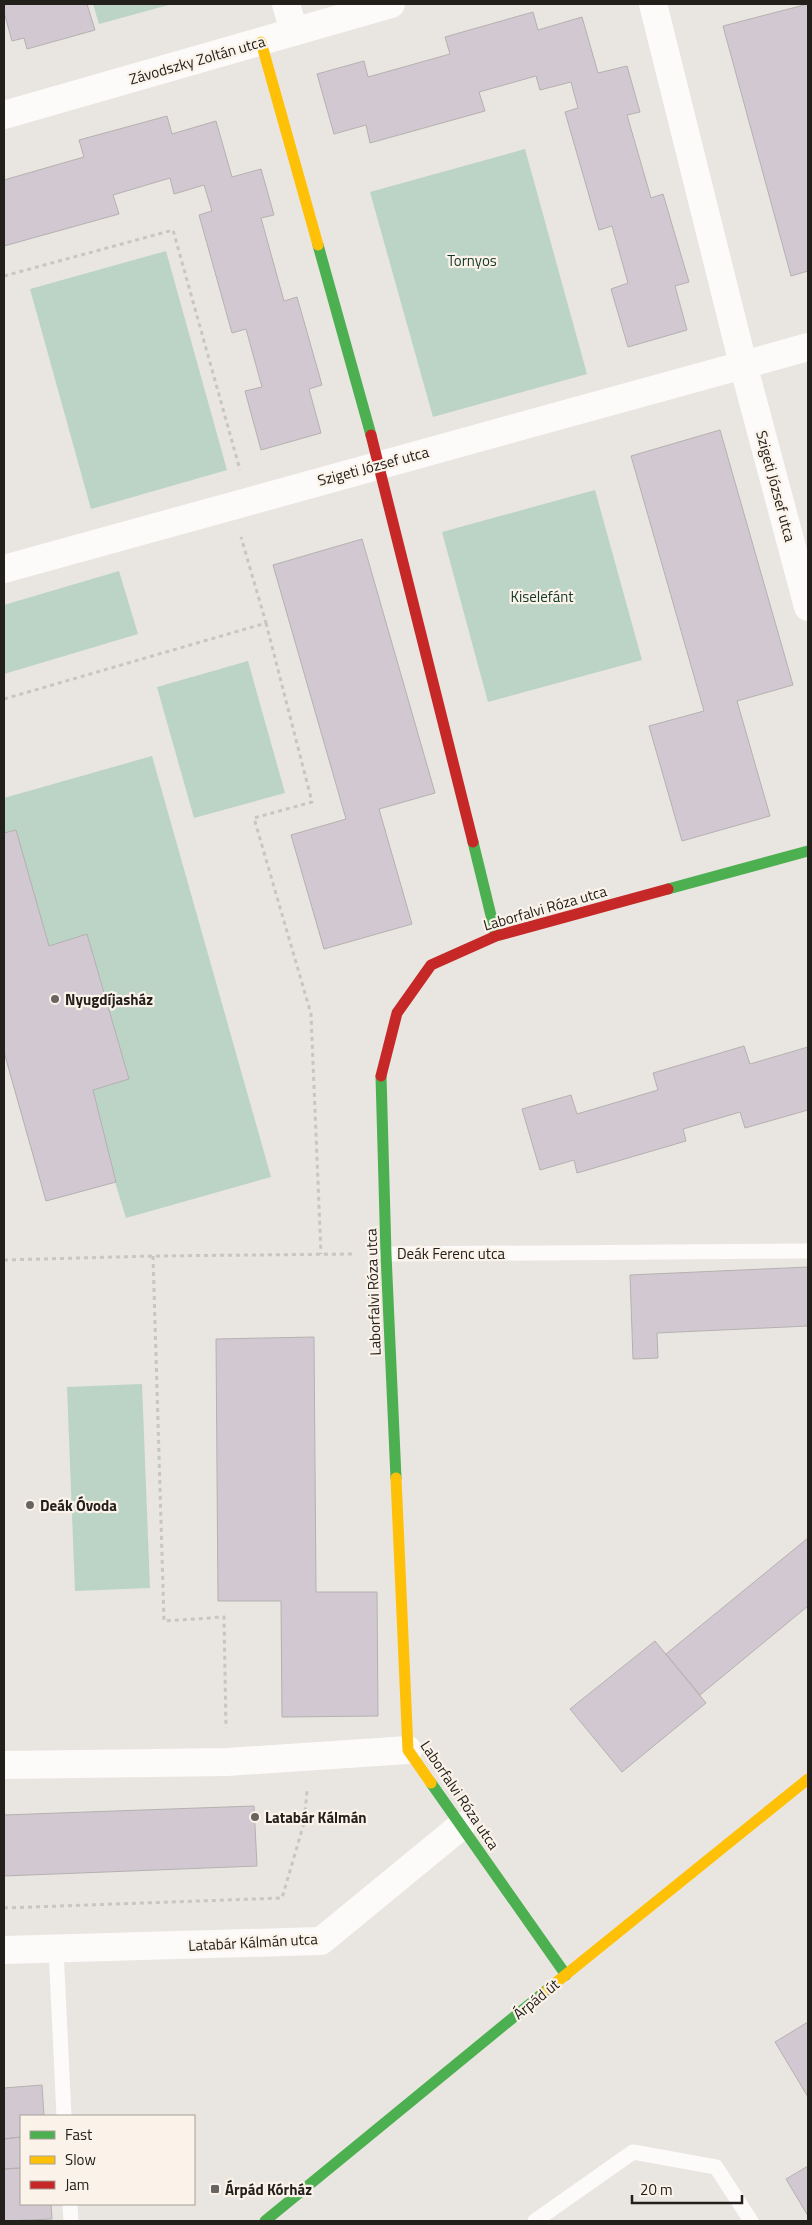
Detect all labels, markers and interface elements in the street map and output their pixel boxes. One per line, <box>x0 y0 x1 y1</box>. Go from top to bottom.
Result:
street label: Závodszky Zoltán utca <box>126 29 268 90</box>
park label: Tornyos <box>447 249 497 272</box>
street label: Szigeti József utca <box>750 428 802 545</box>
street label: Szigeti József utca <box>315 440 432 492</box>
park label: Kiselefánt <box>510 585 574 608</box>
street label: Laborfalvi Róza utca <box>481 879 610 937</box>
place label: Nyugdíjasház <box>65 988 153 1011</box>
marker: Nyugdíjasház <box>49 993 61 1005</box>
street label: Laborfalvi Róza utca <box>359 1227 387 1356</box>
street label: Deák Ferenc utca <box>397 1242 506 1265</box>
place label: Deák Óvoda <box>40 1494 117 1517</box>
marker: Deák Óvoda <box>24 1499 36 1511</box>
street label: Laborfalvi Róza utca <box>415 1736 505 1855</box>
place label: Latabár Kálmán <box>265 1806 367 1829</box>
marker: Latabár Kálmán <box>249 1811 261 1823</box>
street label: Latabár Kálmán utca <box>188 1927 319 1957</box>
street label: Árpád út <box>508 1973 565 2025</box>
legend <box>20 2115 195 2205</box>
text: Fast <box>65 2123 93 2146</box>
text: Slow <box>65 2148 96 2171</box>
scale bar <box>632 2172 742 2204</box>
text: Jam <box>65 2173 89 2196</box>
place label: Árpád Kórház <box>225 2178 312 2201</box>
text: 20 m <box>640 2178 673 2201</box>
marker: Árpád Kórház <box>209 2183 221 2195</box>

